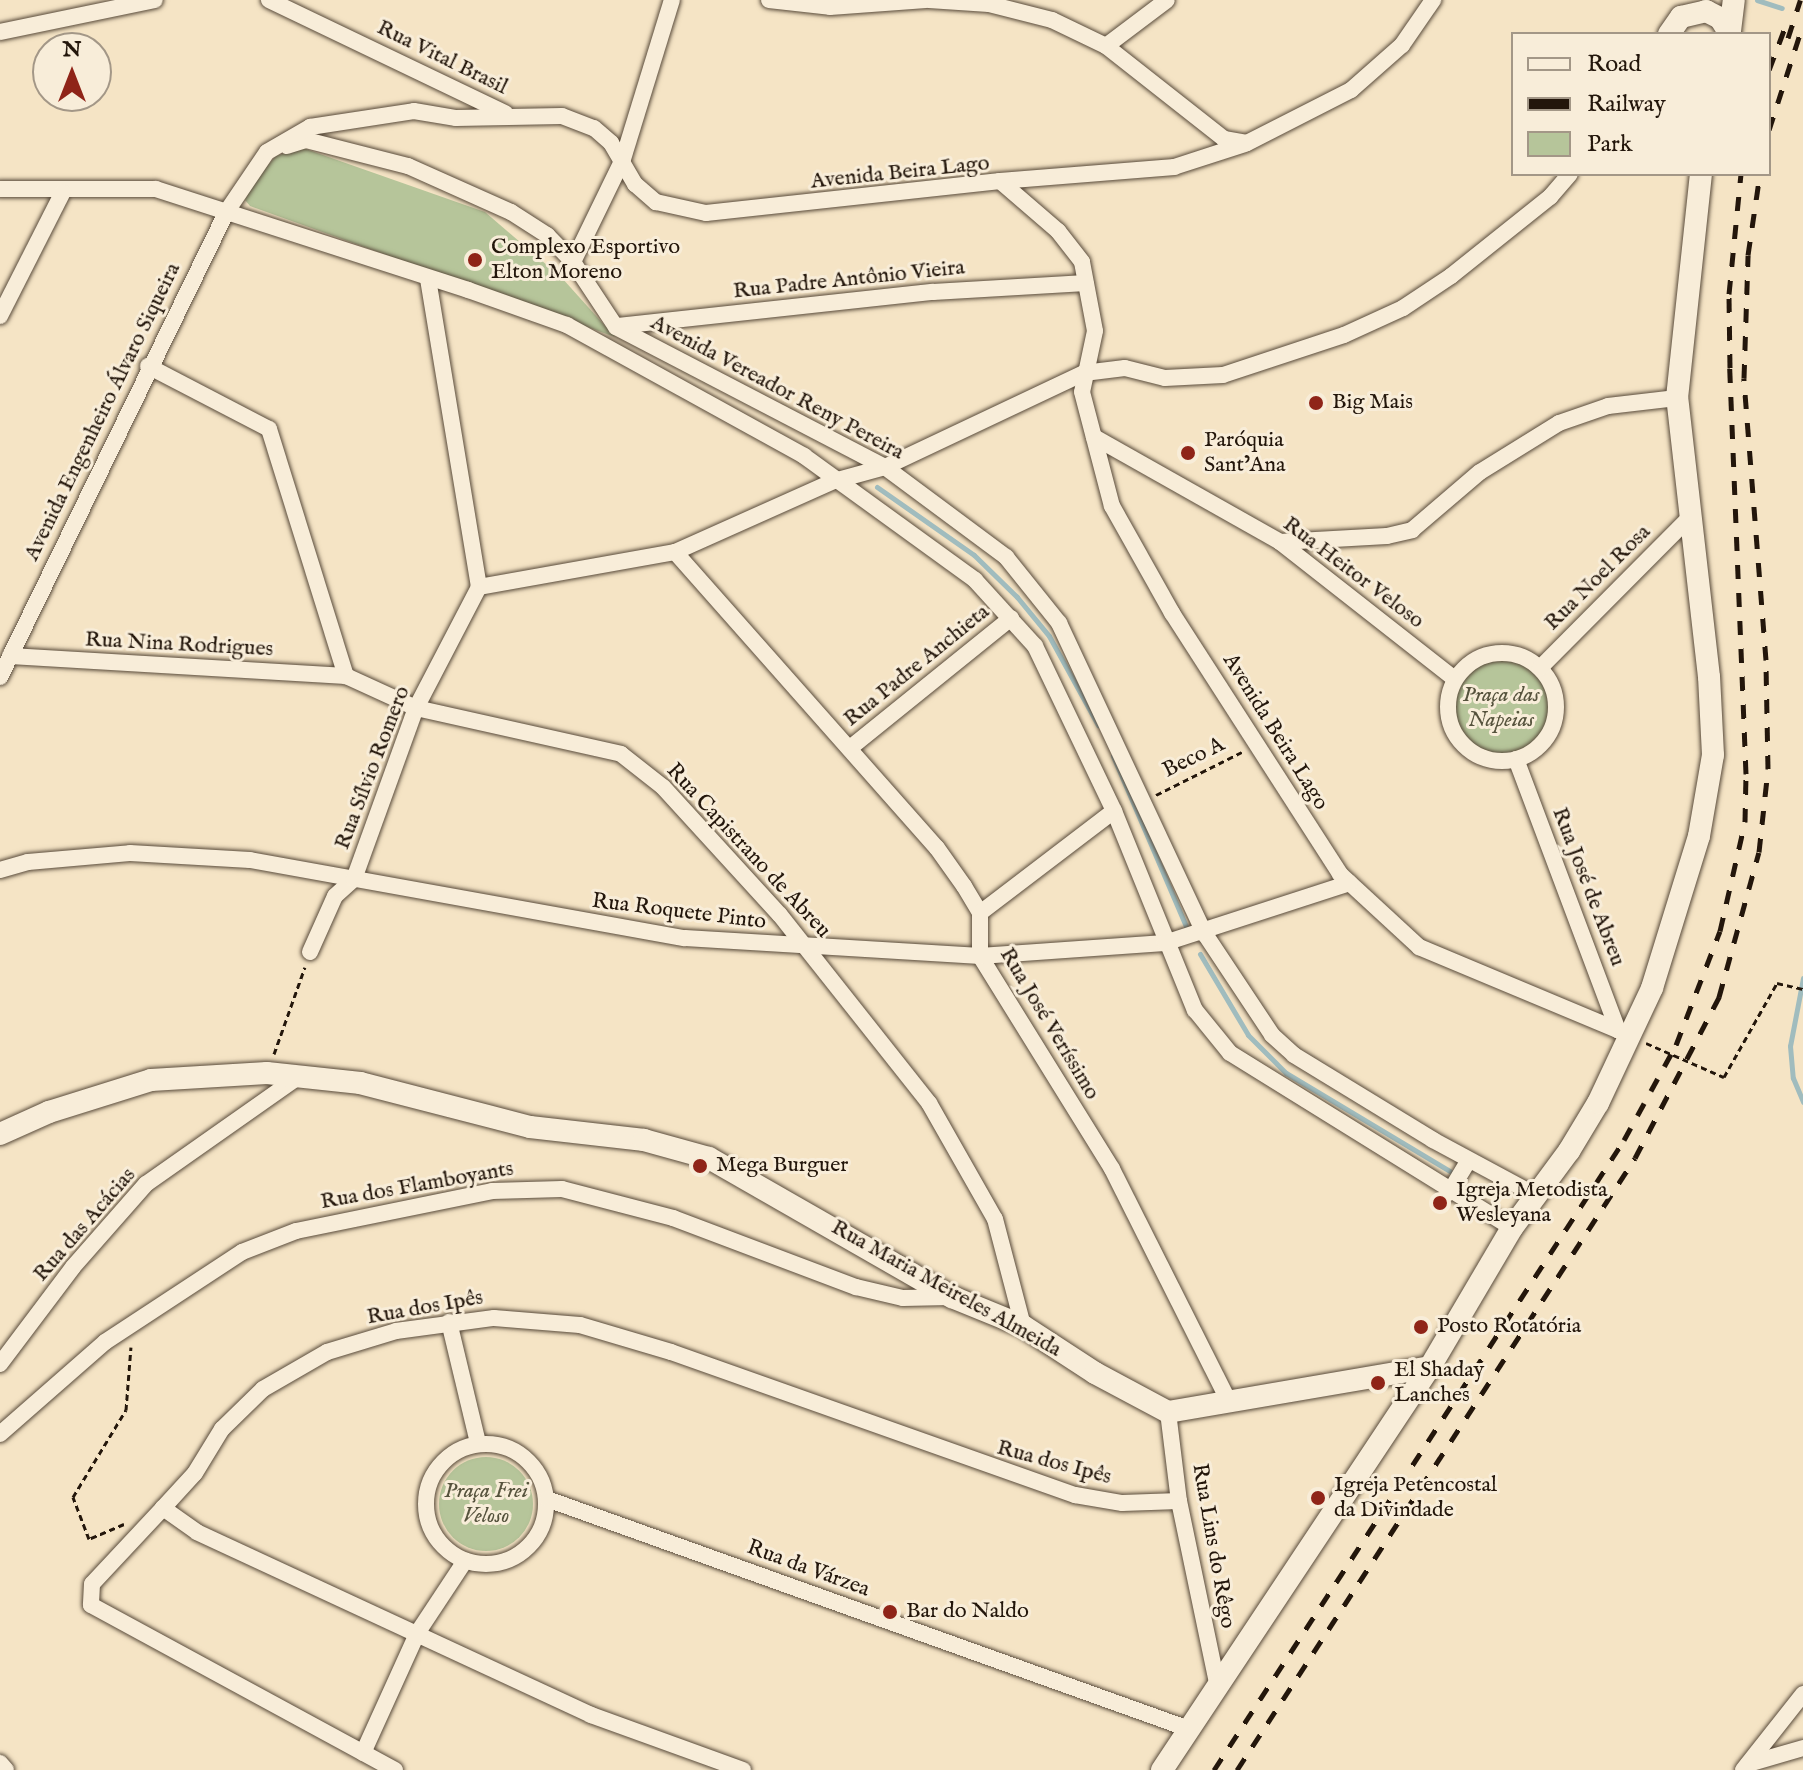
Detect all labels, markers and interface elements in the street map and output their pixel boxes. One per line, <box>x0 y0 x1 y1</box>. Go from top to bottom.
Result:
street label: Rua Vital Brasil <box>372 15 512 101</box>
north arrow <box>32 32 112 112</box>
legend <box>1511 32 1771 176</box>
text: N <box>62 36 82 64</box>
text: Road <box>1587 49 1641 80</box>
text: Railway <box>1587 89 1666 120</box>
text: Park <box>1587 129 1633 160</box>
street label: Avenida Beira Lago <box>809 150 991 196</box>
place label: Complexo Esportivo Elton Moreno <box>491 234 680 286</box>
marker: Complexo Esportivo Elton Moreno <box>466 251 484 269</box>
street label: Rua Padre Antônio Vieira <box>732 255 966 305</box>
street label: Avenida Engenheiro Álvaro Siqueira <box>19 259 187 565</box>
street label: Avenida Vereador Reny Pereira <box>646 310 908 466</box>
place label: Big Mais <box>1332 390 1413 416</box>
marker: Big Mais <box>1307 394 1325 412</box>
place label: Paróquia Sant’Ana <box>1204 427 1285 478</box>
marker: Paróquia Sant’Ana <box>1179 444 1197 462</box>
street label: Rua Heitor Veloso <box>1277 511 1429 635</box>
street label: Rua Noel Rosa <box>1539 519 1657 637</box>
street label: Rua Padre Anchieta <box>839 599 995 733</box>
street label: Rua Nina Rodrigues <box>84 627 274 663</box>
street label: Avenida Beira Lago <box>1216 649 1334 815</box>
park label: Praça das Napeias <box>1462 682 1540 734</box>
street label: Rua Sílvio Romero <box>330 683 416 853</box>
street label: Beco A <box>1159 732 1229 784</box>
street label: Rua Capistrano de Abreu <box>660 758 836 944</box>
street label: Rua José de Abreu <box>1546 804 1630 970</box>
street label: Rua Roquete Pinto <box>590 888 768 936</box>
street label: Rua José Veríssimo <box>993 943 1105 1105</box>
place label: Mega Burguer <box>716 1153 848 1179</box>
street label: Rua dos Flamboyants <box>318 1156 516 1216</box>
marker: Mega Burguer <box>691 1157 709 1175</box>
street label: Rua das Acácias <box>28 1163 142 1287</box>
place label: Igreja Metodista Wesleyana <box>1456 1177 1607 1228</box>
marker: Igreja Metodista Wesleyana <box>1431 1194 1449 1212</box>
street label: Rua Maria Meireles Almeida <box>826 1215 1066 1363</box>
street label: Rua dos Ipês <box>365 1285 485 1331</box>
place label: Posto Rotatória <box>1437 1314 1581 1340</box>
marker: Posto Rotatória <box>1412 1318 1430 1336</box>
place label: El Shaday Lanches <box>1394 1357 1484 1408</box>
marker: El Shaday Lanches <box>1369 1374 1387 1392</box>
street label: Rua dos Ipês <box>994 1435 1114 1491</box>
street label: Rua Lins do Rêgo <box>1186 1461 1240 1631</box>
place label: Igreja Petencostal da Divindade <box>1334 1472 1497 1524</box>
park label: Praça Frei Veloso <box>444 1478 528 1530</box>
marker: Igreja Petencostal da Divindade <box>1309 1489 1327 1507</box>
street label: Rua da Várzea <box>743 1535 873 1603</box>
place label: Bar do Naldo <box>906 1599 1029 1625</box>
marker: Bar do Naldo <box>881 1603 899 1621</box>

